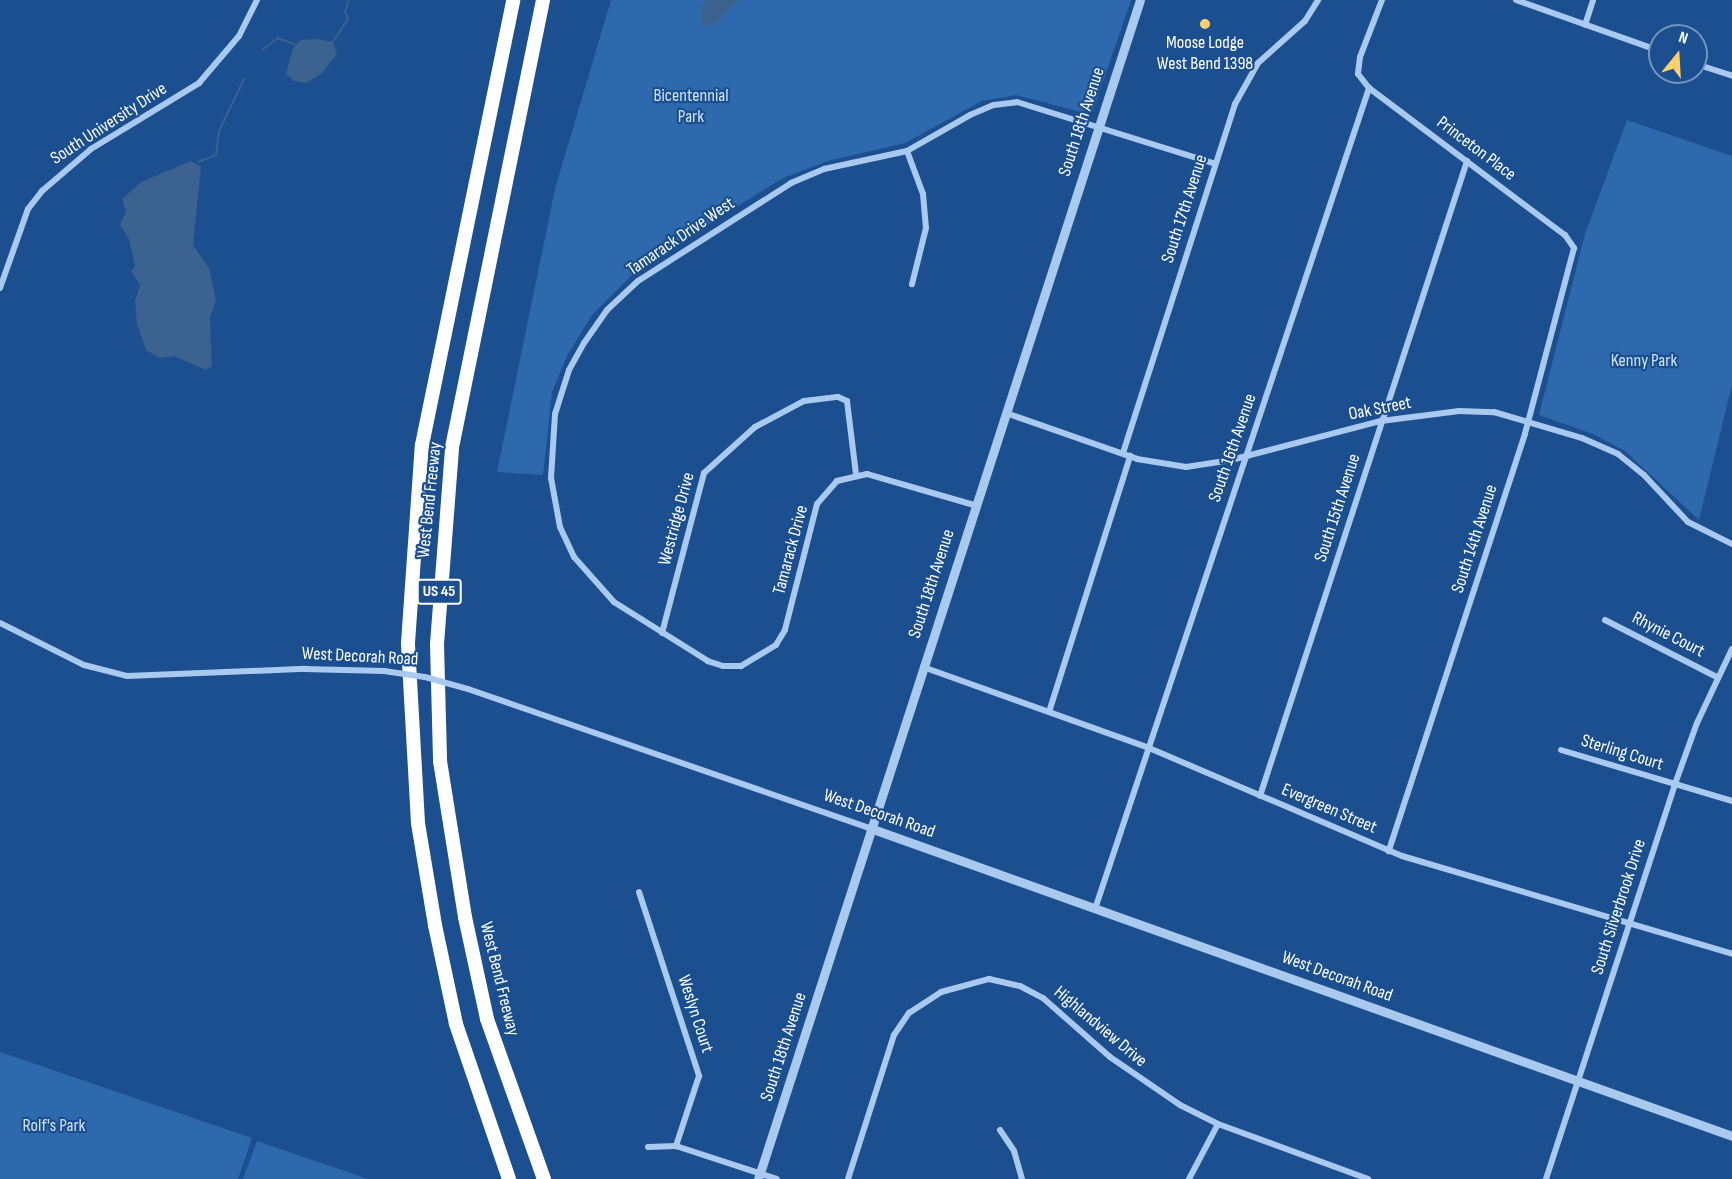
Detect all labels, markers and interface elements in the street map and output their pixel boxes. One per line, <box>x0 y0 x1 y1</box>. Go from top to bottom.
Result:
marker: Moose Lodge West Bend 1398 <box>1198 17 1212 31</box>
north arrow <box>1648 24 1708 84</box>
text: N <box>1676 28 1690 49</box>
place label: Moose Lodge West Bend 1398 <box>1157 33 1253 76</box>
street label: South 18th Avenue <box>1054 65 1110 179</box>
street label: South University Drive <box>47 78 171 170</box>
park label: Bicentennial Park <box>653 86 729 128</box>
street label: Princeton Place <box>1432 112 1520 186</box>
street label: South 17th Avenue <box>1157 152 1213 266</box>
street label: Tamarack Drive West <box>623 193 739 281</box>
park label: Kenny Park <box>1611 350 1677 372</box>
street label: South 16th Avenue <box>1204 391 1262 505</box>
street label: Oak Street <box>1347 392 1413 426</box>
street label: West Bend Freeway <box>413 441 447 559</box>
street label: South 15th Avenue <box>1310 451 1366 565</box>
street label: Westridge Drive <box>654 470 700 568</box>
street label: South 14th Avenue <box>1447 482 1503 596</box>
street label: Tamarack Drive <box>769 503 813 597</box>
street label: South 18th Avenue <box>904 527 960 641</box>
road number: US 45 <box>416 579 462 605</box>
street label: Rhynie Court <box>1628 608 1708 662</box>
street label: West Decorah Road <box>301 643 419 671</box>
street label: Sterling Court <box>1578 730 1666 776</box>
street label: Evergreen Street <box>1278 779 1380 839</box>
street label: West Decorah Road <box>820 785 938 843</box>
street label: South Silverbrook Drive <box>1587 837 1651 977</box>
street label: West Bend Freeway <box>474 920 524 1038</box>
street label: West Decorah Road <box>1279 947 1395 1007</box>
street label: Weslyn Court <box>672 972 718 1056</box>
street label: Highlandview Drive <box>1049 982 1151 1072</box>
street label: South 18th Avenue <box>756 990 812 1104</box>
park label: Rolf's Park <box>23 1115 85 1137</box>

